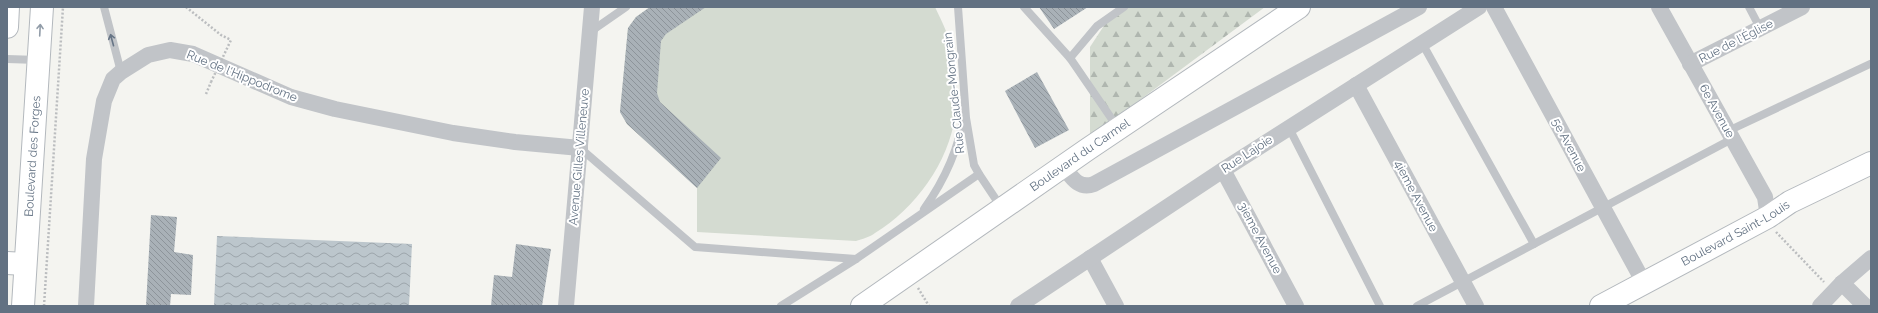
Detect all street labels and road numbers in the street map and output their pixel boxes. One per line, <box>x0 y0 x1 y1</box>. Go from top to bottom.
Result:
street label: Rue de l'Église <box>1697 16 1775 66</box>
street label: Rue Claude-Mongrain <box>941 32 967 154</box>
street label: Rue de l'Hippodrome <box>185 47 299 105</box>
street label: 6e Avenue <box>1697 82 1737 140</box>
street label: Avenue Gilles Villeneuve <box>566 88 592 226</box>
street label: Boulevard des Forges <box>22 95 43 217</box>
street label: Boulevard du Carmel <box>1027 116 1133 194</box>
street label: 5e Avenue <box>1549 116 1589 174</box>
street label: Rue Lajoie <box>1219 132 1275 176</box>
street label: 4ieme Avenue <box>1391 158 1441 234</box>
street label: Boulevard Saint-Louis <box>1679 197 1793 269</box>
street label: 3ieme Avenue <box>1235 200 1285 276</box>

